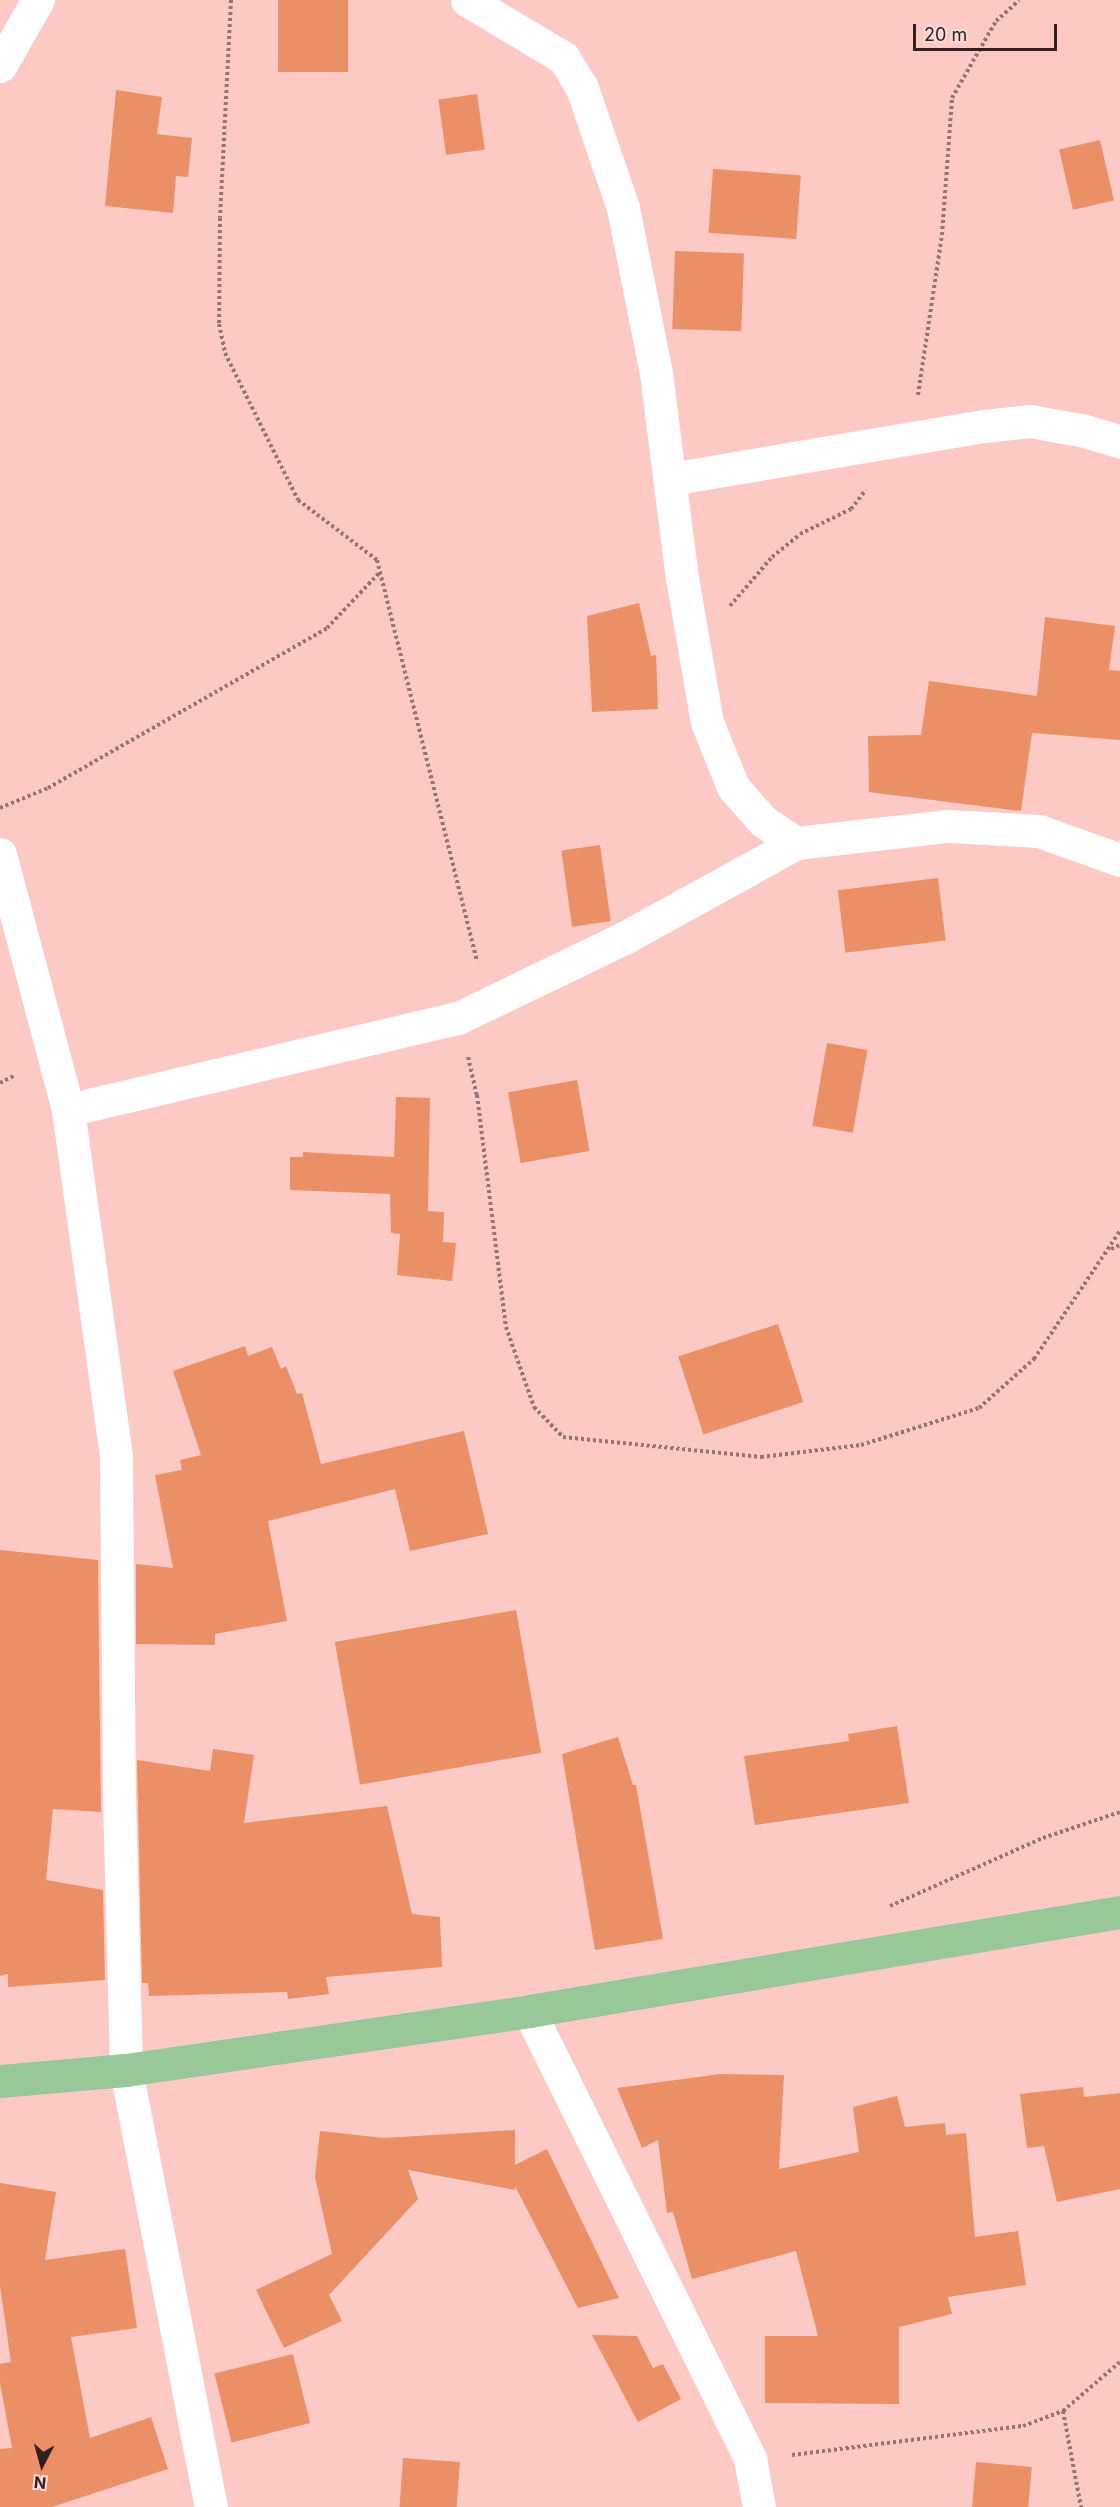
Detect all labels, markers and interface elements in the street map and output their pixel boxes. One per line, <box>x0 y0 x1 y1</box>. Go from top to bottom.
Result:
scale bar <box>916 12 1060 50</box>
text: 20 m <box>924 24 967 45</box>
north arrow <box>12 2435 72 2495</box>
text: N <box>33 2472 47 2493</box>

